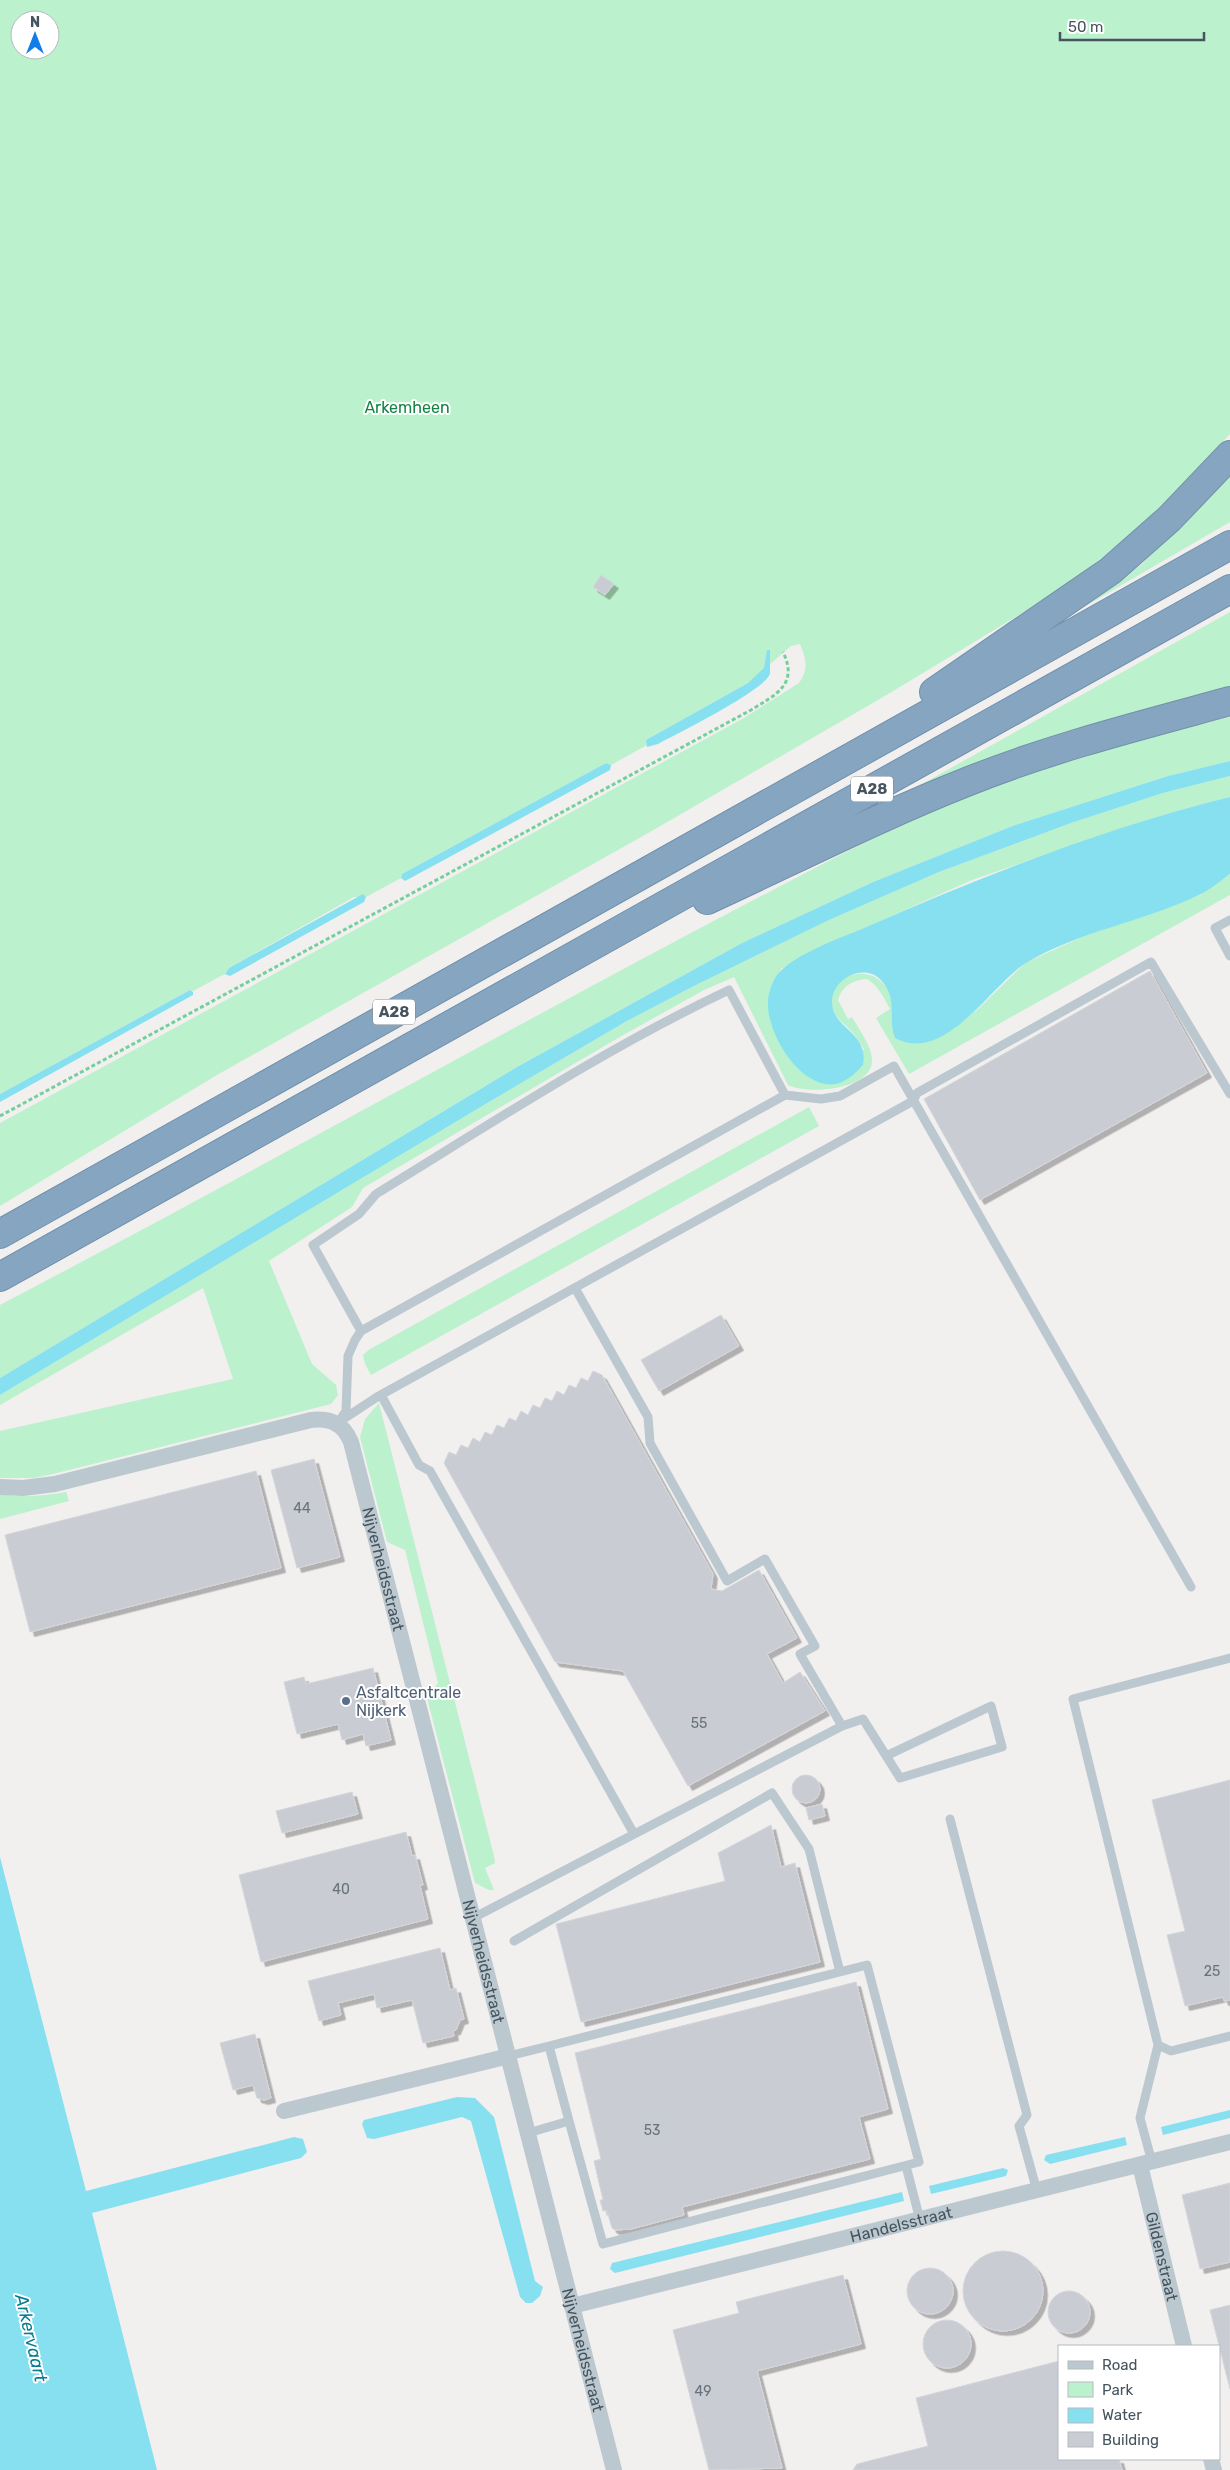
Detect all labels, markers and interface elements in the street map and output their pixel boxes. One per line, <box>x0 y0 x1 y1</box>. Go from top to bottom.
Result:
north arrow <box>10 10 60 60</box>
scale bar <box>1060 10 1204 42</box>
text: N <box>30 14 40 31</box>
text: 50 m <box>1068 18 1103 36</box>
park label: Arkemheen <box>364 398 450 417</box>
road number: A28 <box>851 776 893 802</box>
road number: A28 <box>373 1000 415 1024</box>
house number: 44 <box>293 1500 311 1517</box>
street label: Nijverheidsstraat <box>358 1505 408 1633</box>
place label: Asfaltcentrale Nijkerk <box>356 1683 461 1720</box>
marker: Asfaltcentrale Nijkerk <box>340 1695 352 1707</box>
house number: 55 <box>691 1715 707 1732</box>
house number: 40 <box>332 1881 350 1898</box>
street label: Nijverheidsstraat <box>458 1897 508 2025</box>
house number: 25 <box>1204 1963 1220 1980</box>
house number: 53 <box>644 2122 660 2139</box>
street label: Handelsstraat <box>848 2203 954 2246</box>
street label: Gildenstraat <box>1142 2210 1182 2303</box>
street label: Nijverheidsstraat <box>558 2286 608 2414</box>
water label: Arkervaart <box>10 2291 52 2385</box>
legend <box>1058 2345 1220 2460</box>
text: Road <box>1102 2356 1138 2374</box>
text: Park <box>1102 2381 1133 2399</box>
house number: 49 <box>695 2383 711 2400</box>
text: Water <box>1102 2406 1142 2424</box>
text: Building <box>1102 2431 1159 2449</box>

